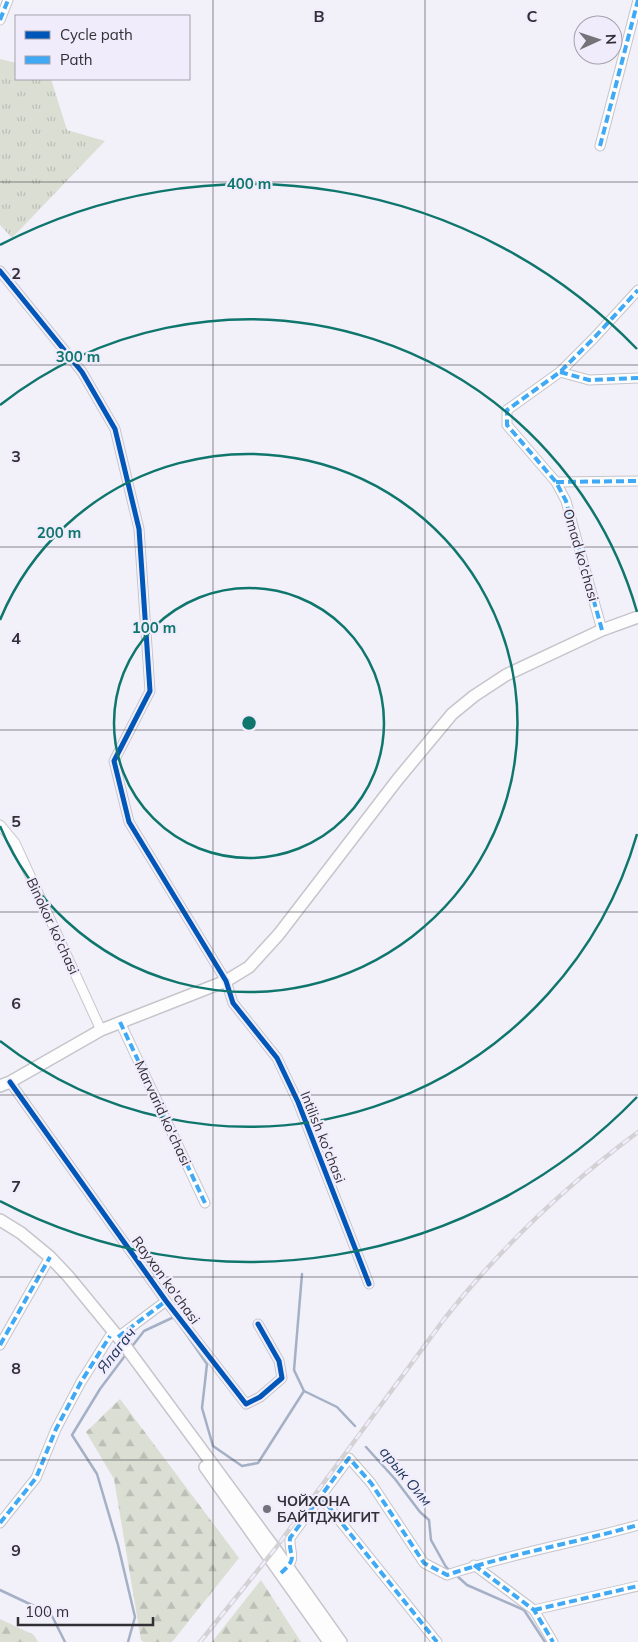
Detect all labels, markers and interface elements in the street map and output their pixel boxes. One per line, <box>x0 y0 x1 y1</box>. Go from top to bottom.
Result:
text: B <box>313 6 325 26</box>
text: C <box>527 6 538 26</box>
legend <box>15 15 190 80</box>
north arrow <box>573 15 623 65</box>
text: Cycle path <box>60 25 133 44</box>
text: N <box>602 34 620 45</box>
text: Path <box>60 50 92 69</box>
text: 400 m <box>227 174 271 193</box>
text: 2 <box>11 263 21 283</box>
text: 300 m <box>56 347 100 366</box>
text: 3 <box>11 446 21 466</box>
street label: Omad ko'chasi <box>559 507 603 603</box>
text: 200 m <box>37 523 81 542</box>
text: 100 m <box>132 618 176 637</box>
text: 4 <box>11 628 21 648</box>
centre of rings <box>240 714 258 732</box>
text: 5 <box>11 811 21 831</box>
street label: Binokor ko'chasi <box>23 875 83 977</box>
text: 6 <box>11 993 21 1013</box>
street label: Marvarid ko'chasi <box>131 1058 195 1168</box>
street label: Intilish ko'chasi <box>296 1088 350 1186</box>
text: 7 <box>11 1176 21 1196</box>
street label: Rayxon ko'chasi <box>128 1232 204 1328</box>
water label: Ялагач <box>92 1323 140 1377</box>
text: 8 <box>11 1358 21 1378</box>
water label: арык Оим <box>376 1442 436 1510</box>
place label: ЧОЙХОНА БАЙТДЖИГИТ <box>277 1492 380 1526</box>
marker: ЧОЙХОНА БАЙТДЖИГИТ <box>261 1503 273 1515</box>
text: 9 <box>11 1540 21 1560</box>
scale bar <box>18 1594 152 1626</box>
text: 100 m <box>25 1602 69 1621</box>

